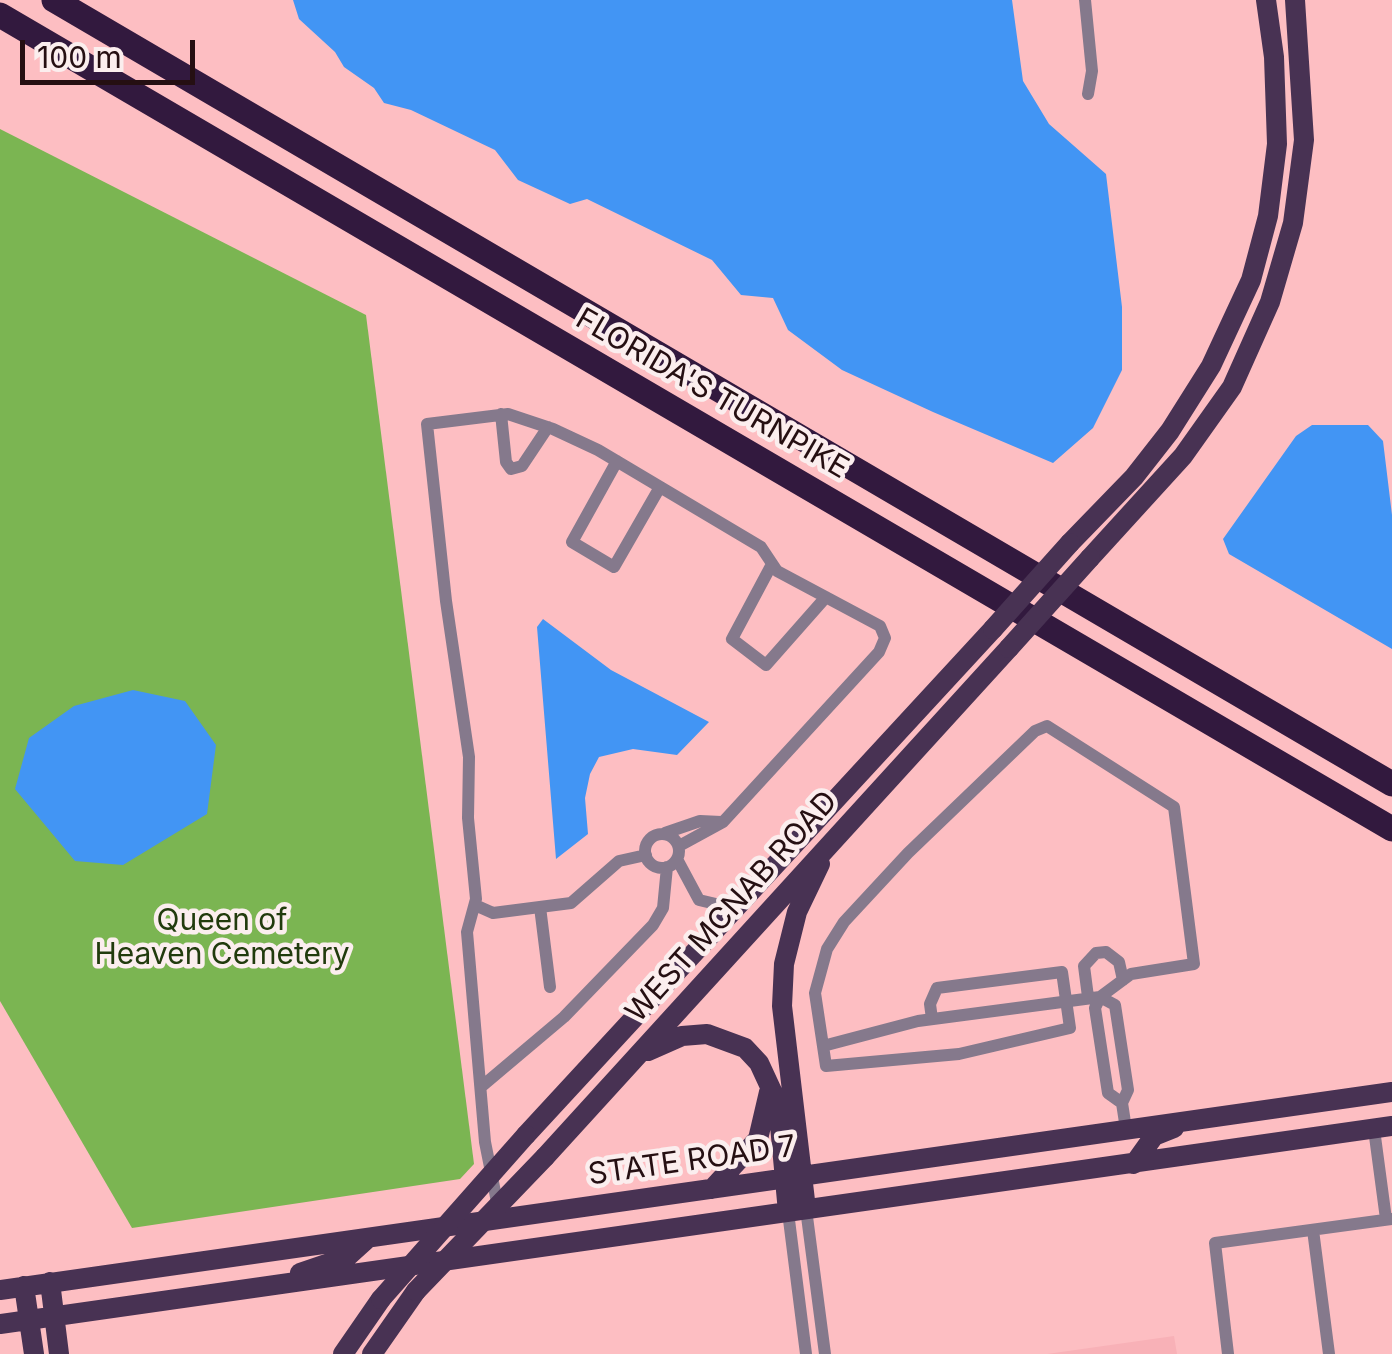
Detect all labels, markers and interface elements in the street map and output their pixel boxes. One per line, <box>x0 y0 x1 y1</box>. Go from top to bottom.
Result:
scale bar <box>25 20 200 82</box>
text: 100 m <box>37 39 122 75</box>
street label: FLORIDA'S TURNPIKE <box>569 301 855 487</box>
street label: WEST MCNAB ROAD <box>619 784 845 1030</box>
park label: Queen of Heaven Cemetery <box>94 903 350 974</box>
street label: STATE ROAD 7 <box>586 1129 798 1193</box>

